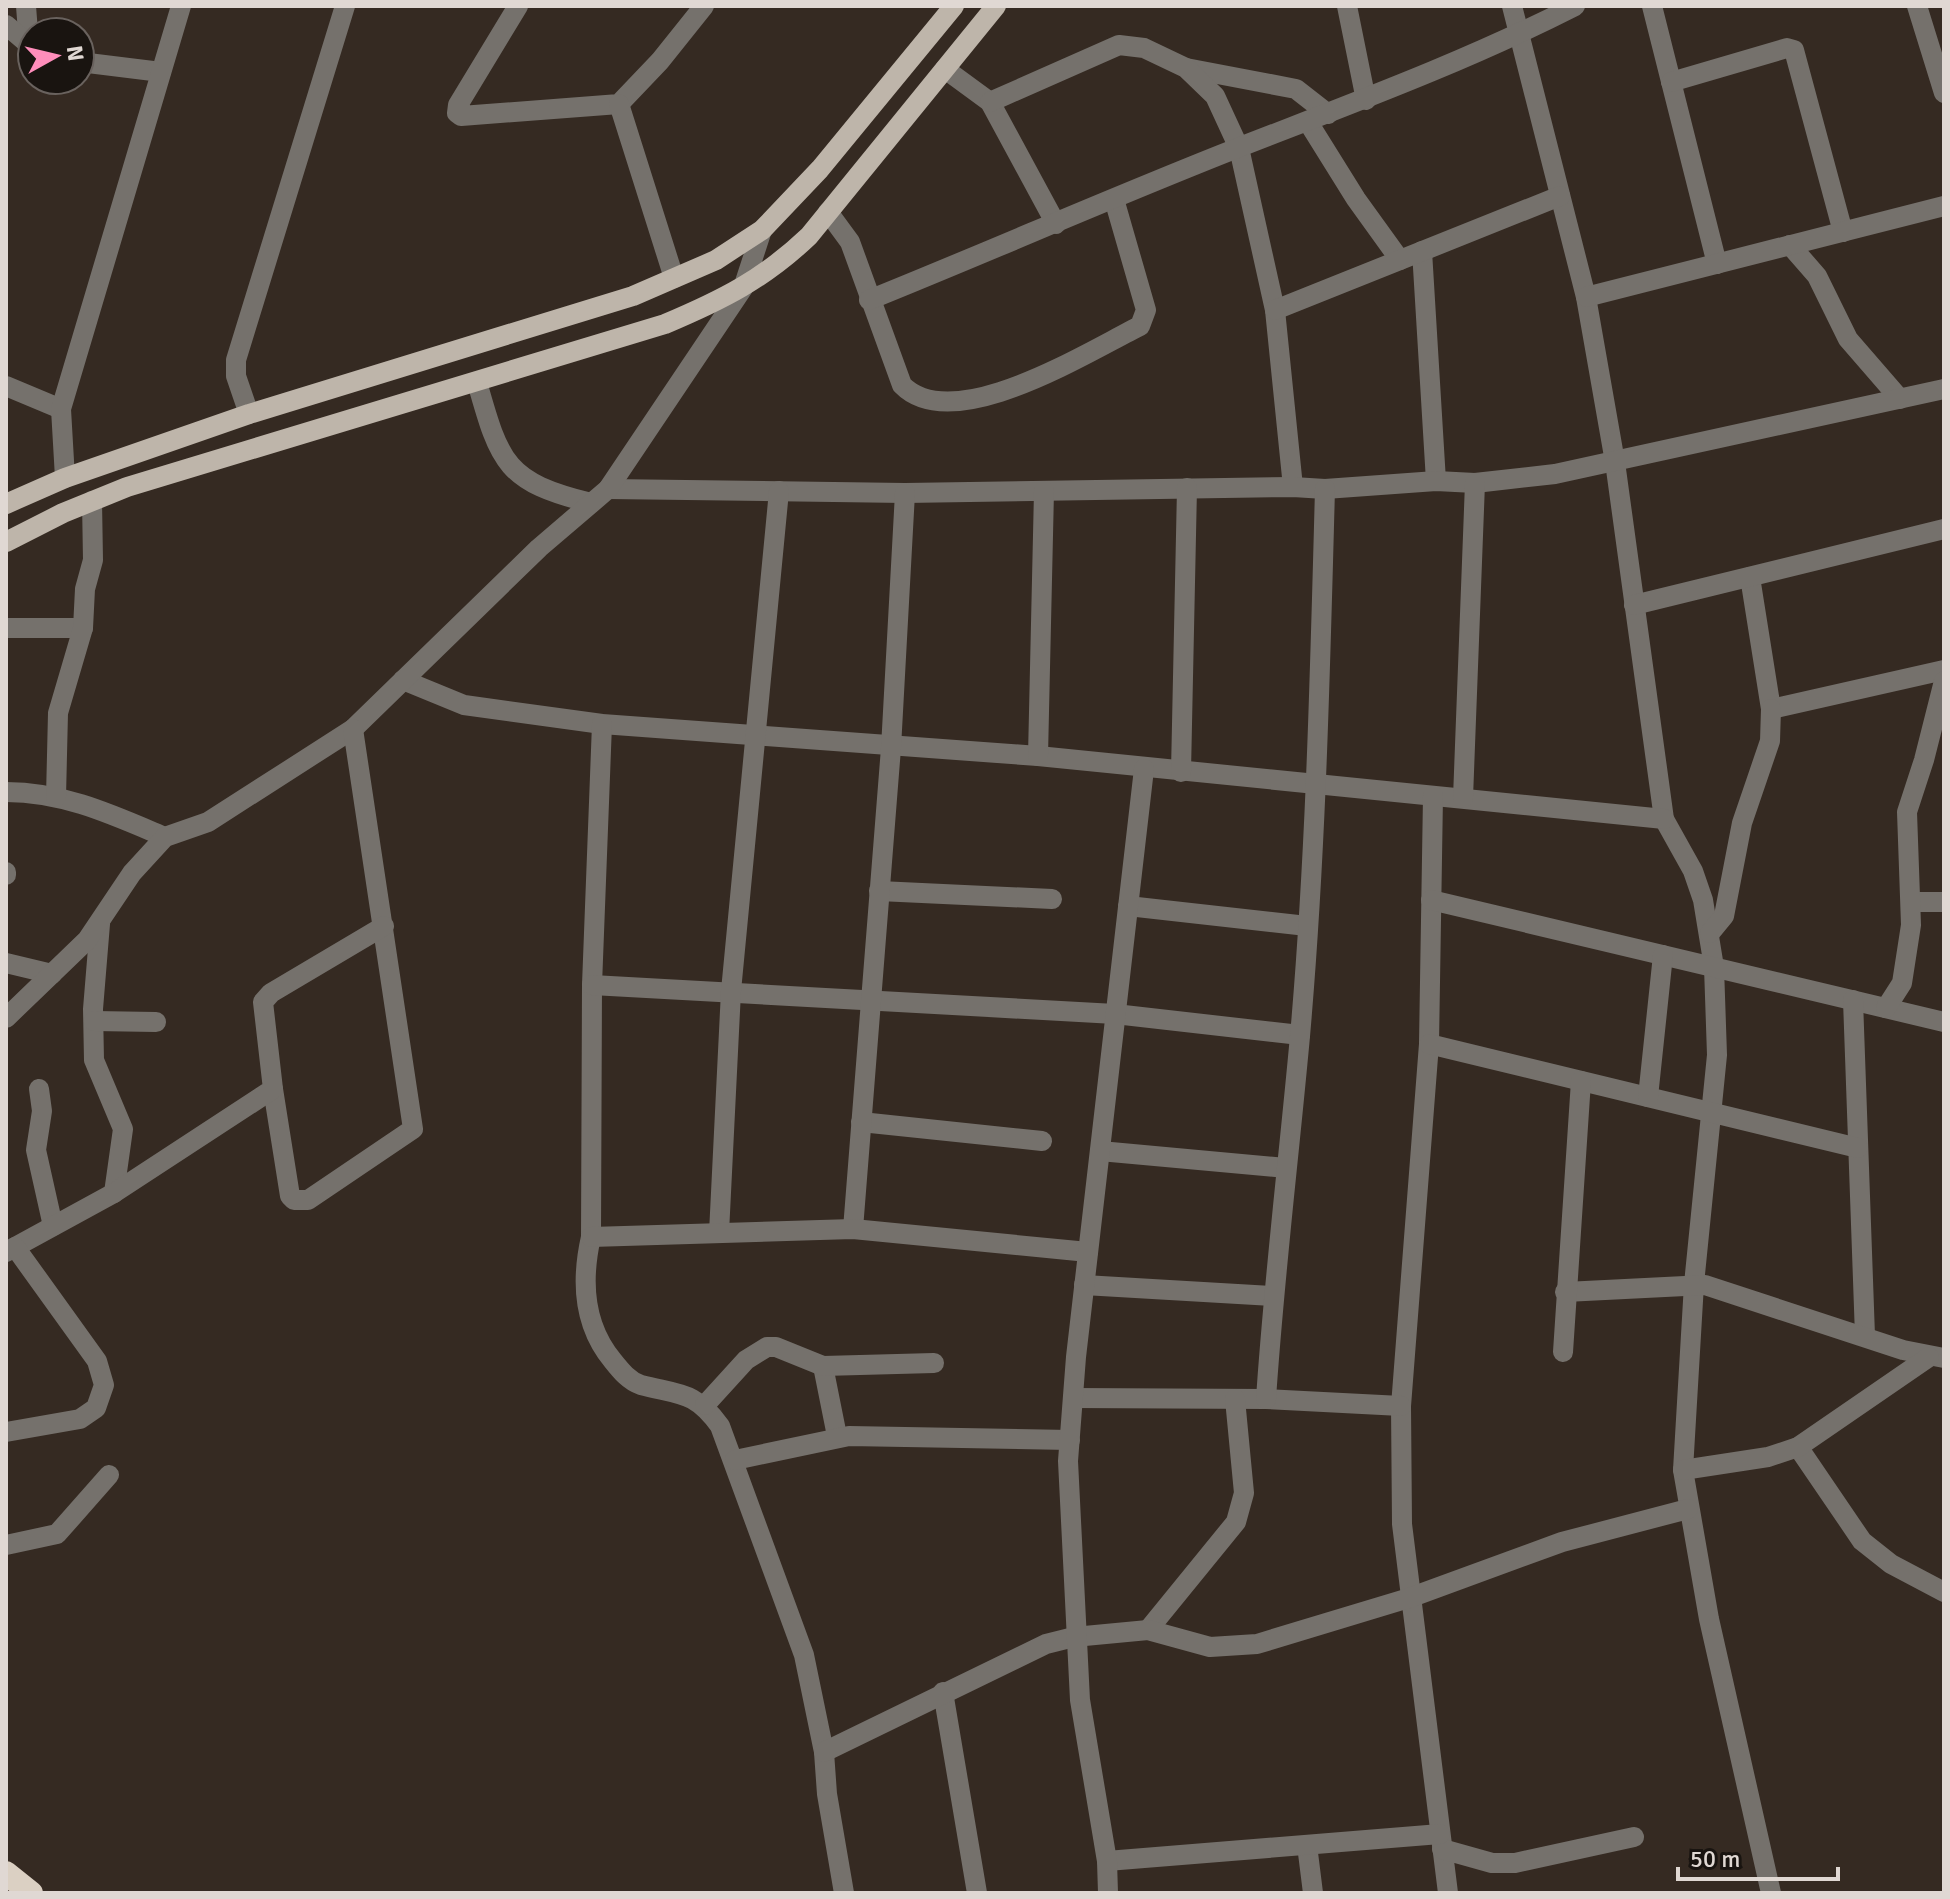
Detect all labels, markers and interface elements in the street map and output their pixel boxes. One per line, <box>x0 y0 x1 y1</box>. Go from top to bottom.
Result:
north arrow <box>16 16 96 96</box>
text: N <box>61 44 90 63</box>
scale bar <box>1678 1831 1838 1881</box>
text: 50 m <box>1690 1844 1740 1874</box>

